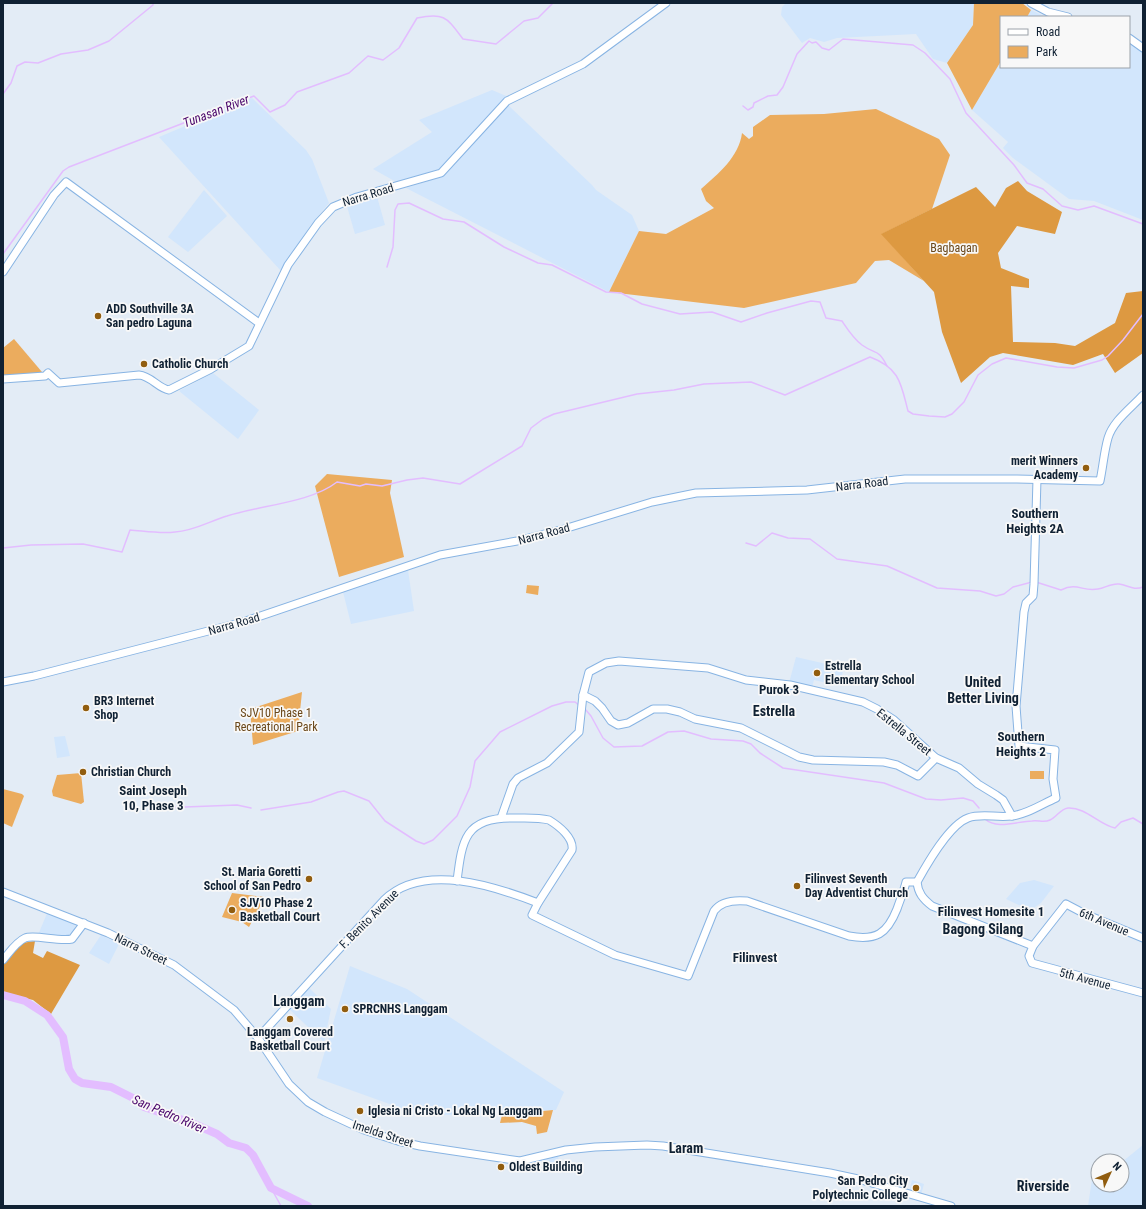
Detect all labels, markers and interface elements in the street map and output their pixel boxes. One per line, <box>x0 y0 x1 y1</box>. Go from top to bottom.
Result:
legend <box>1000 16 1130 68</box>
text: Road <box>1036 25 1060 39</box>
text: Park <box>1036 45 1058 59</box>
water label: Tunasan River <box>181 91 252 130</box>
street label: Narra Road <box>341 181 395 209</box>
park label: Bagbagan <box>930 241 978 255</box>
place label: ADD Southville 3A San pedro Laguna <box>106 302 194 330</box>
marker: ADD Southville 3A San pedro Laguna <box>93 311 103 321</box>
place label: Catholic Church <box>152 357 228 371</box>
marker: Catholic Church <box>139 359 149 369</box>
place label: merit Winners Academy <box>1011 454 1079 482</box>
marker: merit Winners Academy <box>1081 463 1091 473</box>
street label: Narra Road <box>835 474 889 494</box>
district label: Southern Heights 2A <box>1006 506 1064 536</box>
street label: Narra Road <box>517 520 571 548</box>
street label: Narra Road <box>207 610 261 638</box>
place label: Estrella Elementary School <box>825 659 915 687</box>
marker: Estrella Elementary School <box>812 668 822 678</box>
district label: United Better Living <box>947 674 1019 706</box>
district label: Purok 3 <box>759 682 799 697</box>
place label: BR3 Internet Shop <box>94 694 154 722</box>
marker: BR3 Internet Shop <box>81 703 91 713</box>
district label: Estrella <box>753 703 796 719</box>
park label: SJV10 Phase 1 Recreational Park <box>234 706 318 734</box>
street label: Estrella Street <box>874 706 935 759</box>
district label: Southern Heights 2 <box>996 729 1046 759</box>
place label: Christian Church <box>91 765 171 779</box>
marker: Christian Church <box>78 767 88 777</box>
district label: Saint Joseph 10, Phase 3 <box>119 783 187 813</box>
place label: St. Maria Goretti School of San Pedro <box>204 865 301 893</box>
place label: Filinvest Seventh Day Adventist Church <box>805 872 908 900</box>
marker: St. Maria Goretti School of San Pedro <box>304 874 314 884</box>
marker: Filinvest Seventh Day Adventist Church <box>792 881 802 891</box>
street label: F. Benito Avenue <box>337 886 402 951</box>
place label: SJV10 Phase 2 Basketball Court <box>240 896 320 924</box>
district label: Filinvest Homesite 1 <box>938 904 1044 919</box>
marker: SJV10 Phase 2 Basketball Court <box>227 905 237 915</box>
street label: 6th Avenue <box>1077 905 1131 939</box>
district label: Bagong Silang <box>943 921 1023 937</box>
street label: Narra Street <box>112 930 170 968</box>
district label: Filinvest <box>733 950 777 965</box>
street label: 5th Avenue <box>1058 965 1113 993</box>
district label: Langgam <box>273 993 325 1009</box>
place label: SPRCNHS Langgam <box>353 1002 448 1016</box>
marker: SPRCNHS Langgam <box>340 1004 350 1014</box>
marker: Langgam Covered Basketball Court <box>285 1014 295 1024</box>
place label: Langgam Covered Basketball Court <box>247 1025 333 1053</box>
water label: San Pedro River <box>130 1092 209 1137</box>
place label: Iglesia ni Cristo - Lokal Ng Langgam <box>368 1104 542 1118</box>
marker: Iglesia ni Cristo - Lokal Ng Langgam <box>355 1106 365 1116</box>
street label: Imelda Street <box>351 1118 416 1151</box>
district label: Laram <box>669 1140 703 1156</box>
north arrow <box>1090 1153 1130 1193</box>
text: N <box>1110 1159 1124 1174</box>
place label: Oldest Building <box>509 1160 582 1174</box>
marker: Oldest Building <box>496 1162 506 1172</box>
place label: San Pedro City Polytechnic College <box>812 1174 909 1202</box>
district label: Riverside <box>1017 1178 1069 1194</box>
marker: San Pedro City Polytechnic College <box>911 1183 921 1193</box>

